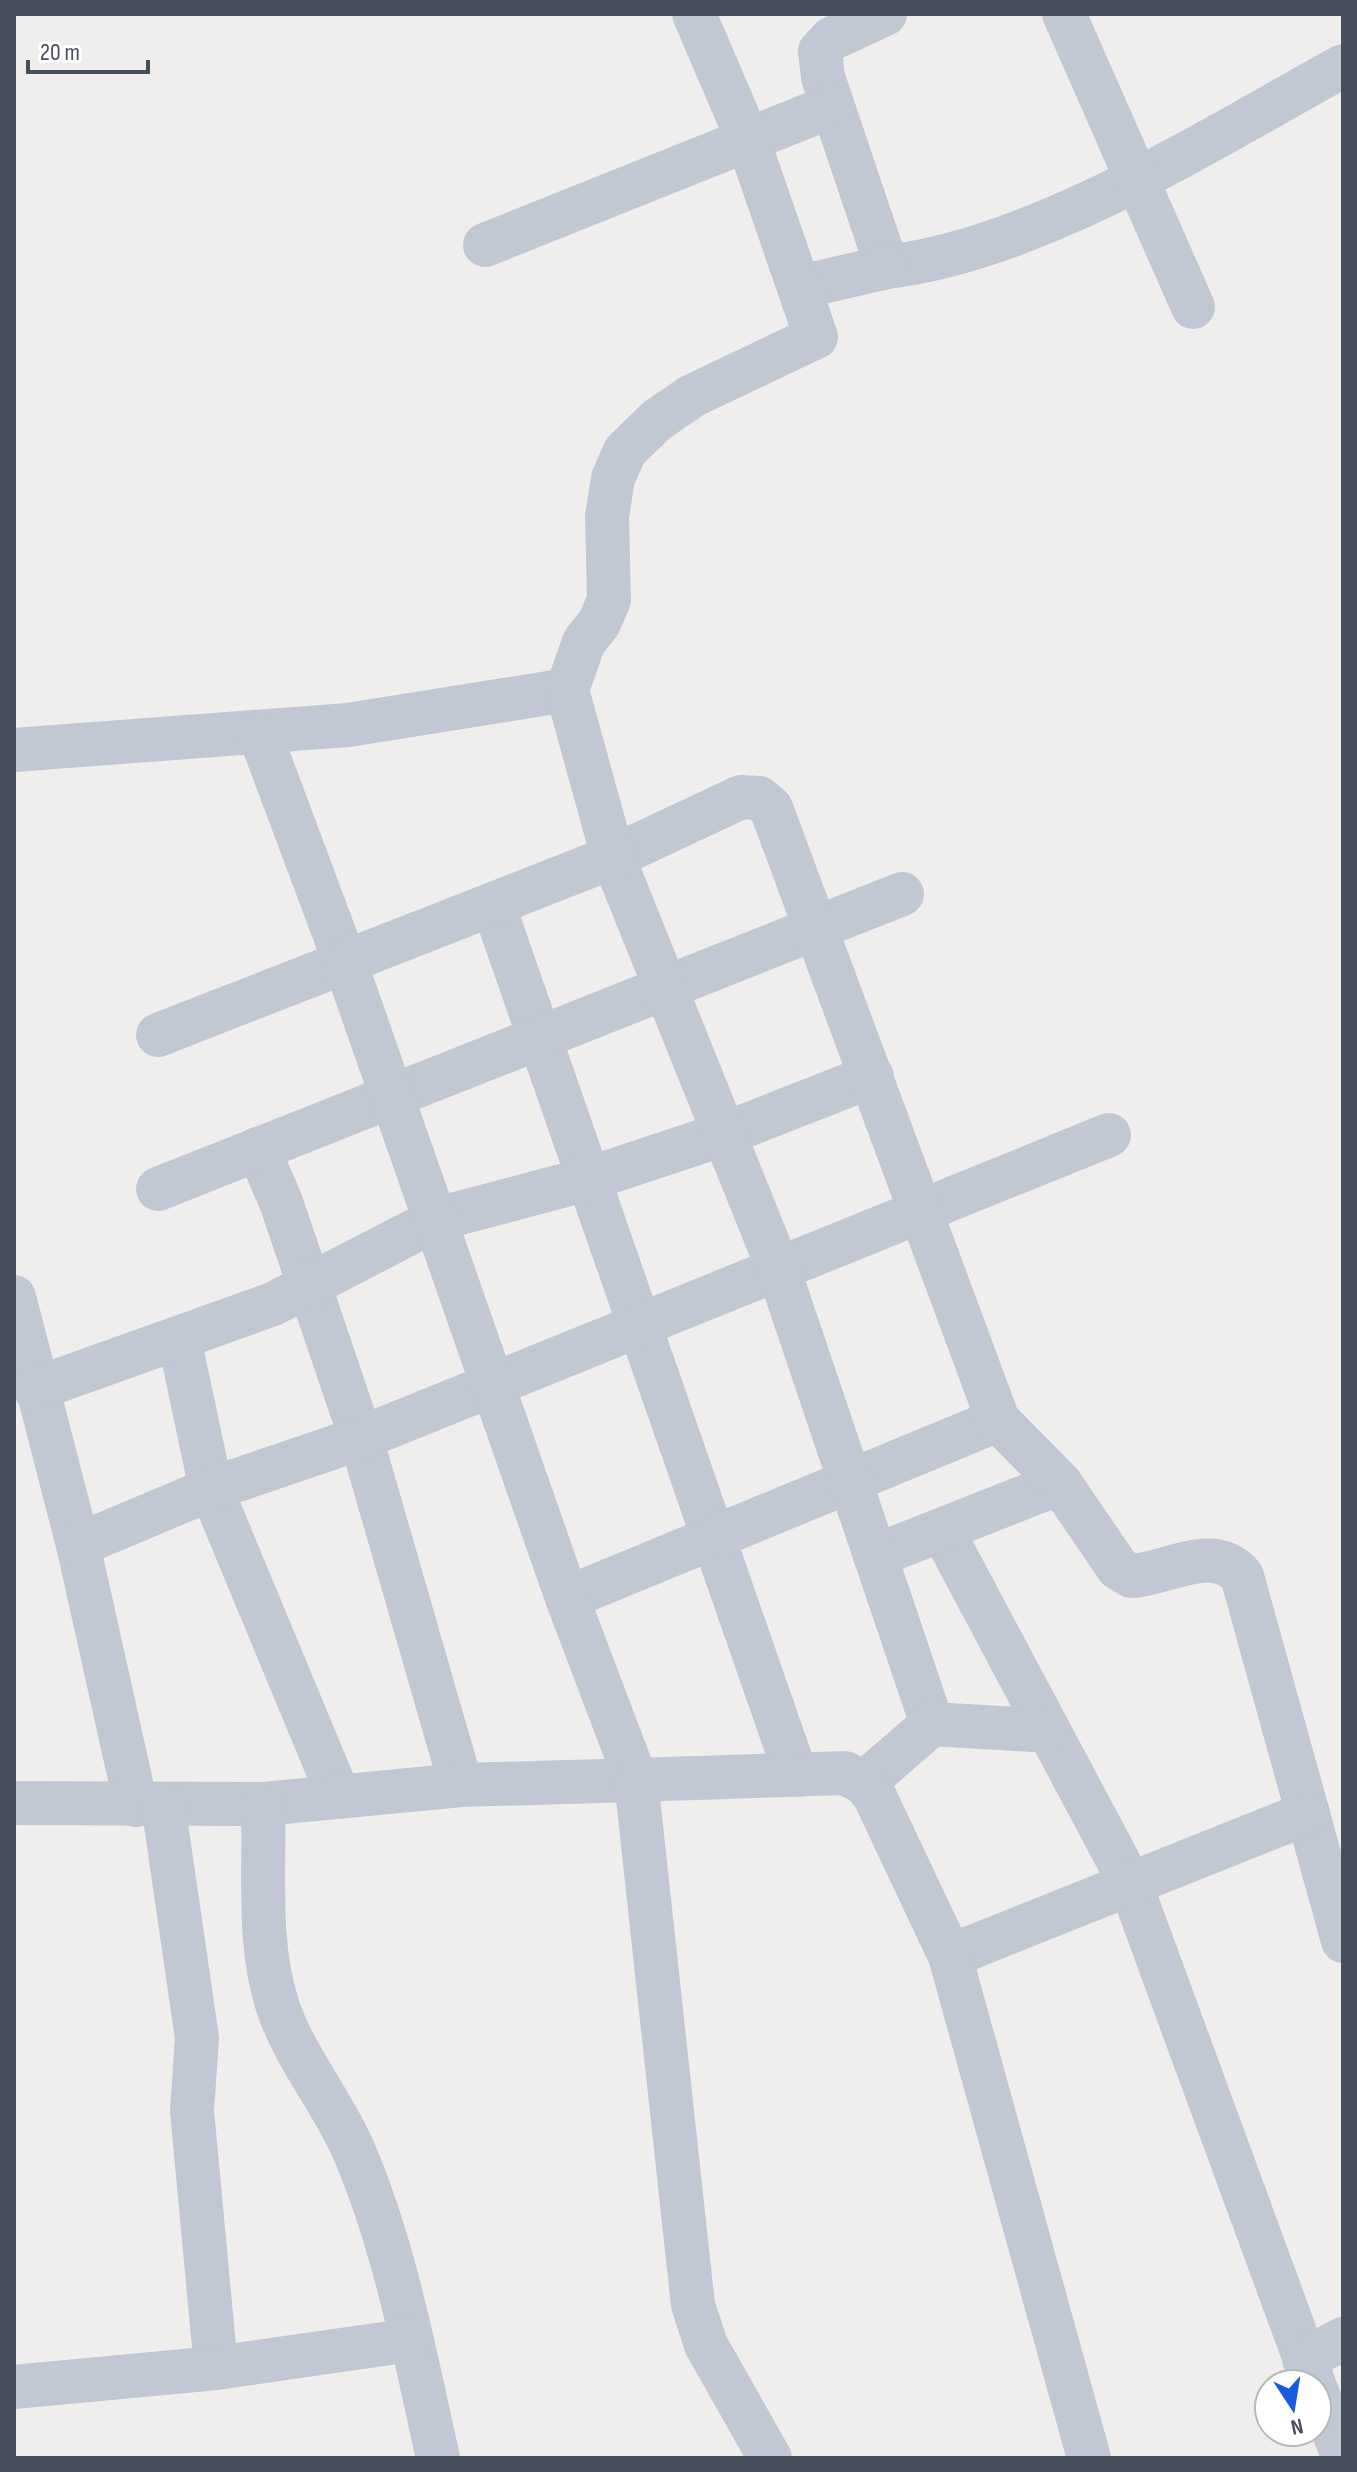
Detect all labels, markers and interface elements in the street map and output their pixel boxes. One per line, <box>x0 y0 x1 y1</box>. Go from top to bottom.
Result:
scale bar <box>28 24 148 74</box>
text: 20 m <box>40 38 80 67</box>
north arrow <box>1253 2368 1333 2448</box>
text: N <box>1288 2412 1305 2441</box>

